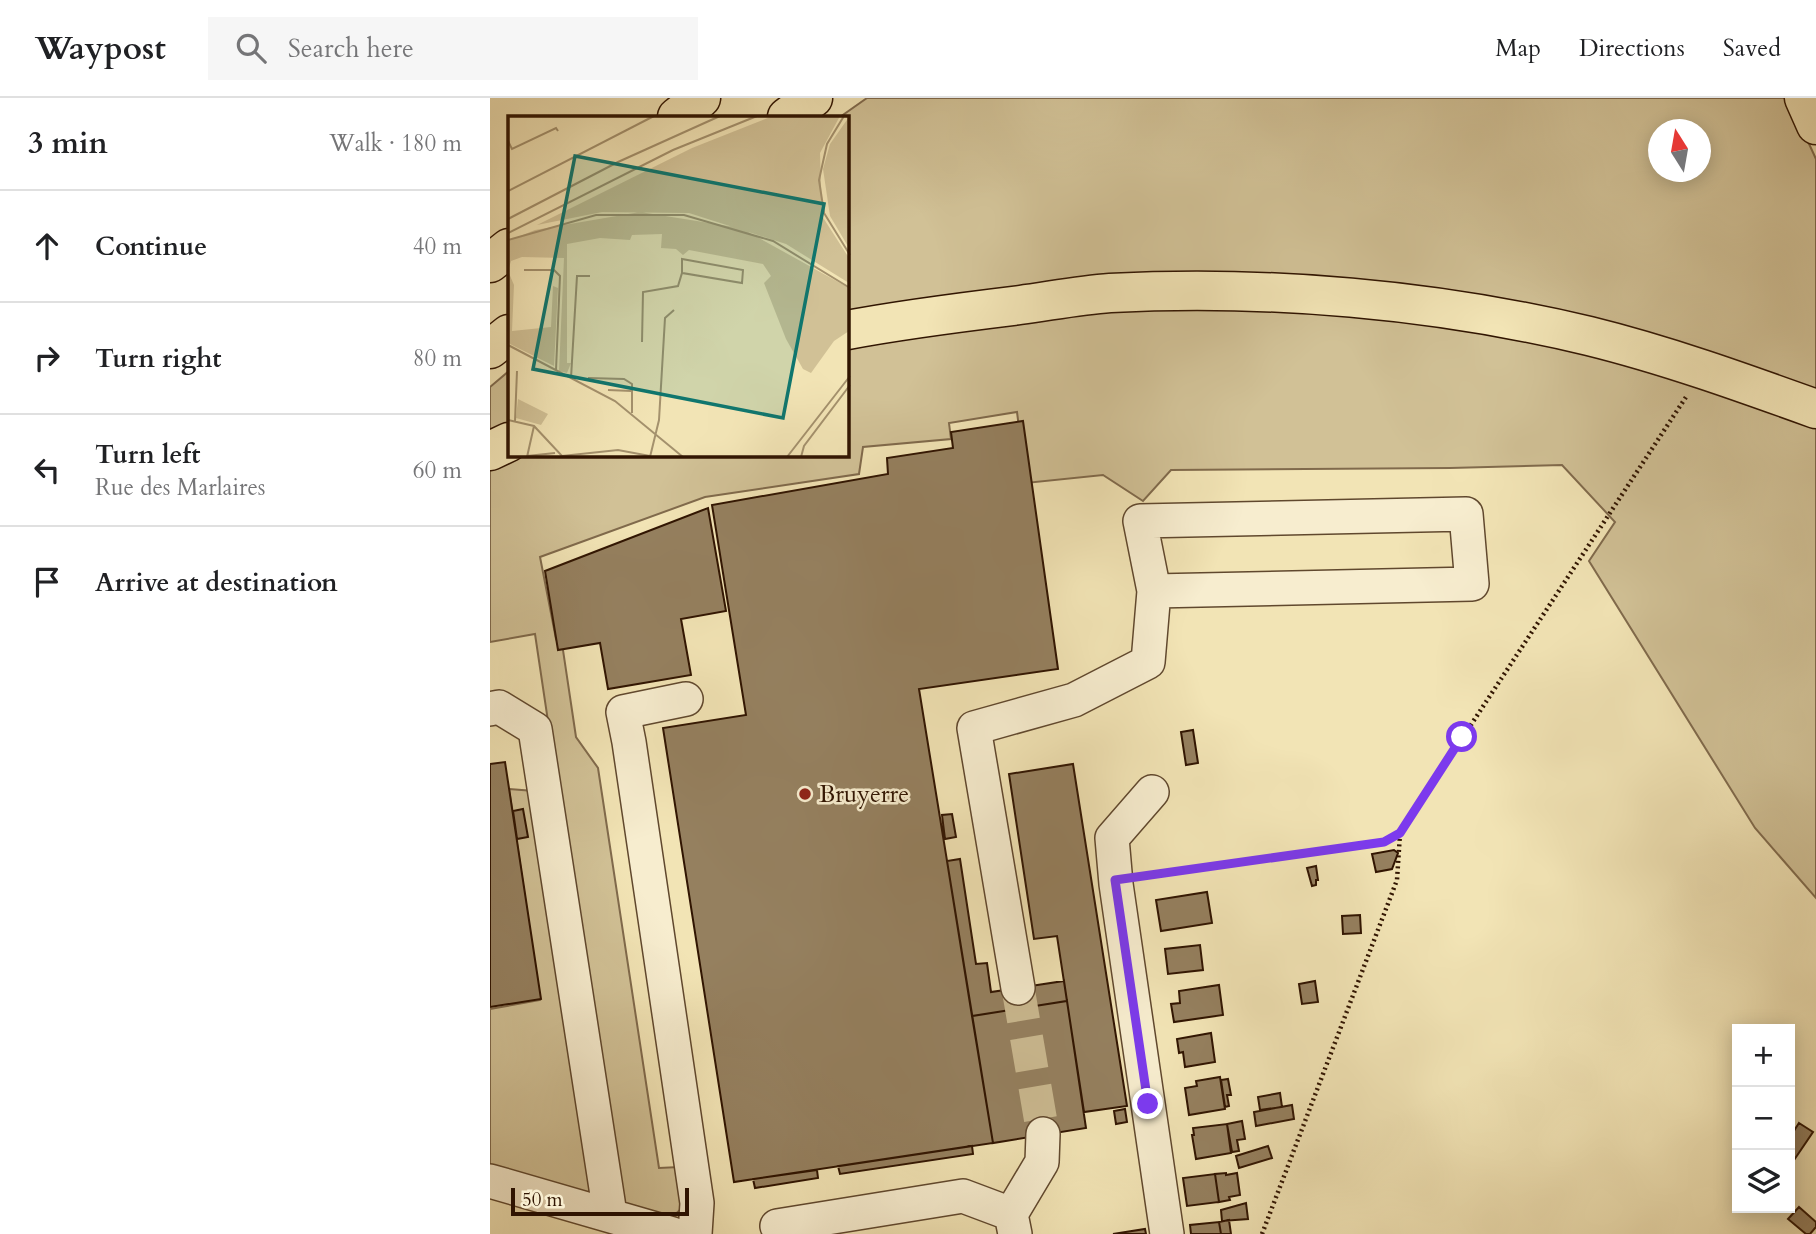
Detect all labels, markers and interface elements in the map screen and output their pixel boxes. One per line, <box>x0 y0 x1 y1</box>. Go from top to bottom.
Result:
search box <box>208 17 698 80</box>
text: Waypost <box>35 26 166 71</box>
icon: search <box>232 29 270 67</box>
text: Search here <box>288 31 414 66</box>
text: Map <box>1495 32 1541 65</box>
text: Directions <box>1579 32 1685 65</box>
text: Saved <box>1723 32 1781 65</box>
inset map <box>508 116 849 457</box>
north arrow <box>1648 119 1711 182</box>
text: 3 min <box>28 123 108 164</box>
text: Walk · 180 m <box>329 128 462 159</box>
icon: ahead <box>28 227 66 265</box>
text: Continue <box>95 229 207 264</box>
text: 40 m <box>413 231 462 262</box>
icon: right <box>28 339 66 377</box>
text: Turn right <box>95 341 222 376</box>
text: 80 m <box>413 343 462 374</box>
text: Turn left <box>95 437 200 472</box>
icon: left <box>28 451 66 489</box>
text: 60 m <box>413 455 462 486</box>
text: Rue des Marlaires <box>95 472 266 503</box>
icon: arrive <box>28 563 66 601</box>
text: Arrive at destination <box>95 565 338 600</box>
route start <box>1446 721 1477 752</box>
place label: Bruyerre <box>819 778 909 811</box>
marker: Bruyerre <box>797 786 813 802</box>
map controls <box>1732 1024 1795 1213</box>
button: + <box>1732 1024 1795 1087</box>
button: − <box>1732 1087 1795 1150</box>
route end <box>1132 1088 1163 1119</box>
button: layers <box>1732 1150 1795 1213</box>
scale bar <box>511 1185 690 1217</box>
text: 50 m <box>522 1187 563 1213</box>

